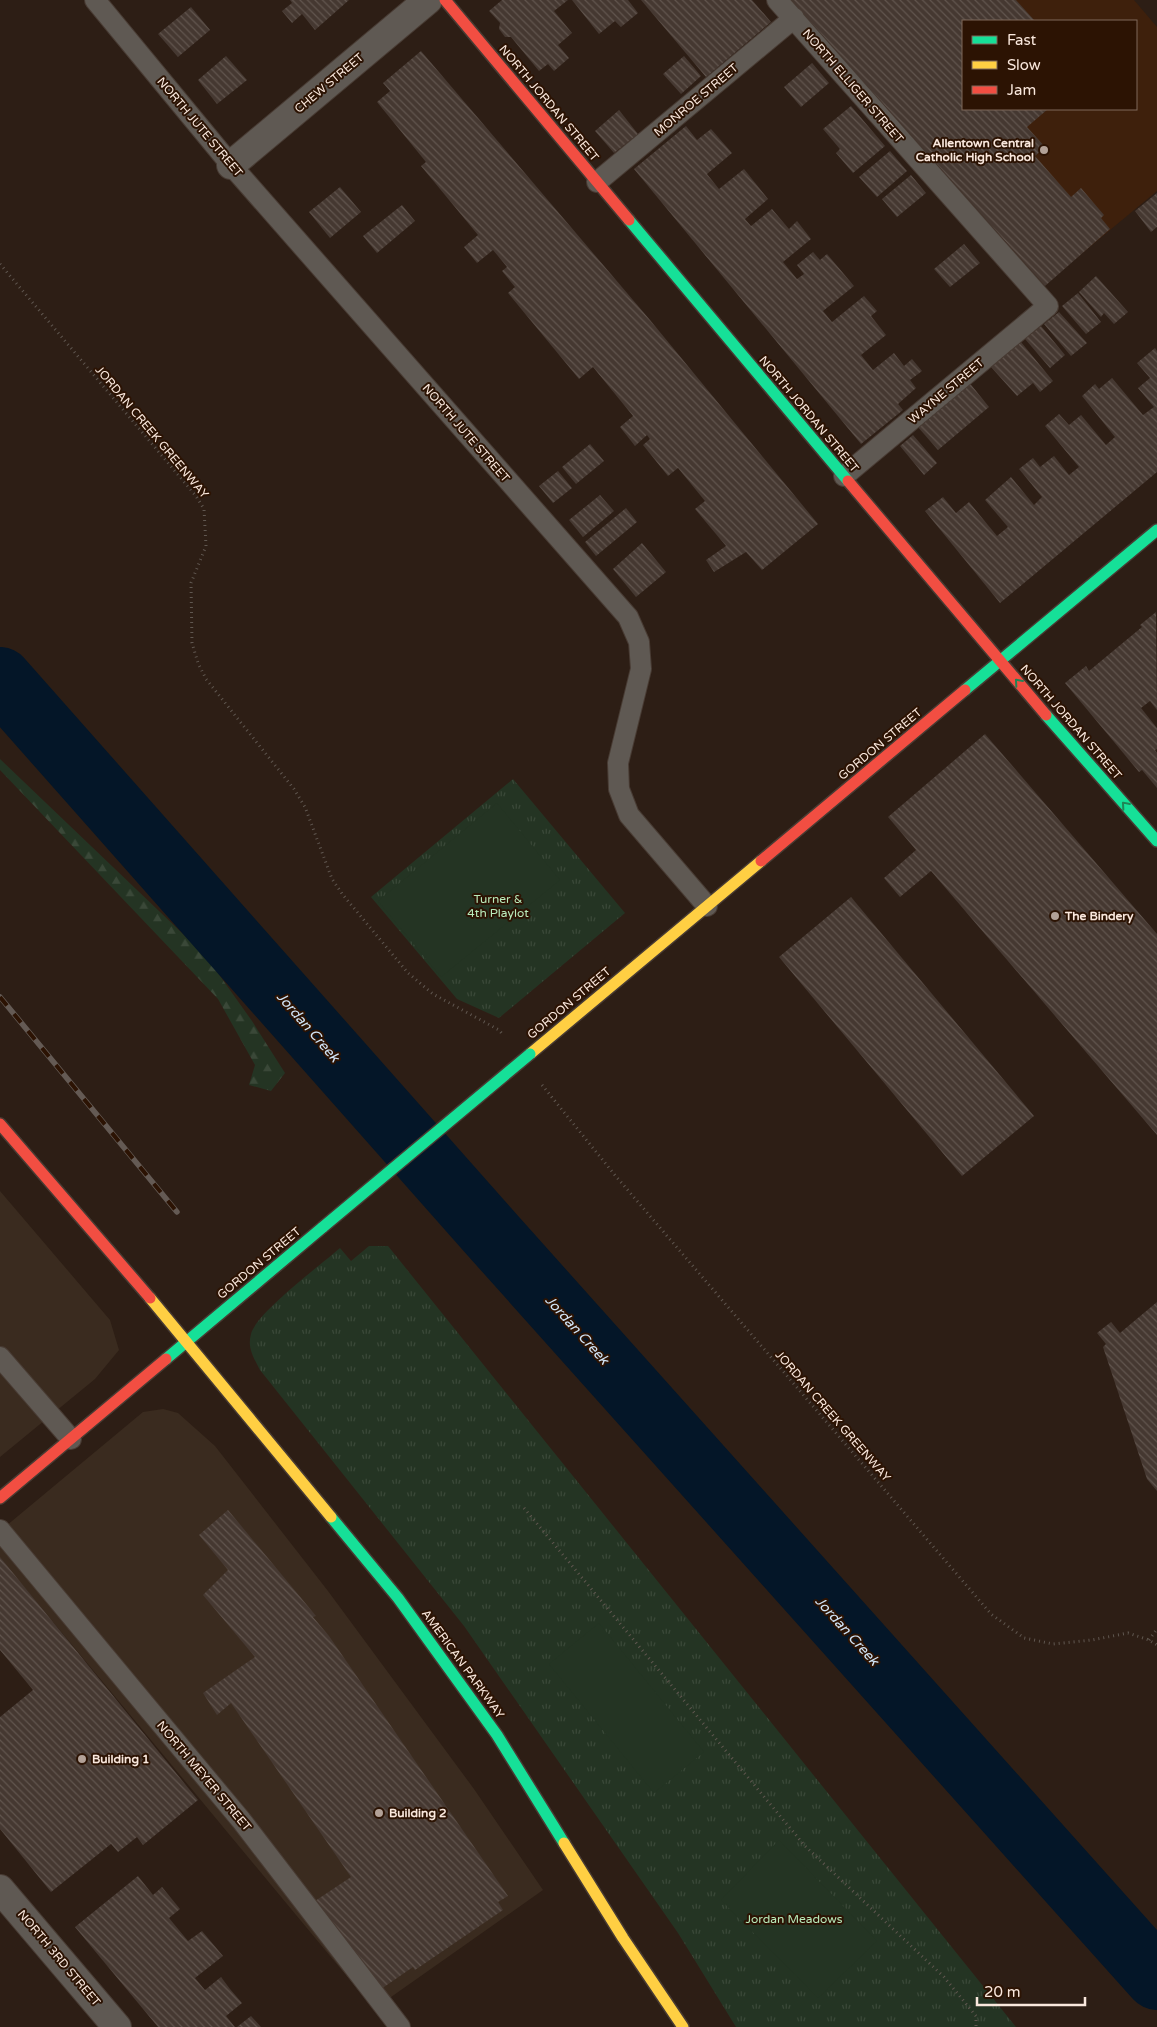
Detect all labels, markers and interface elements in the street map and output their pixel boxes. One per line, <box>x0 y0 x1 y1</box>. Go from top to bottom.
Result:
legend <box>962 20 1137 110</box>
street label: NORTH ELLIGER STREET <box>800 26 907 146</box>
text: Fast <box>1007 31 1037 49</box>
street label: NORTH JORDAN STREET <box>496 42 602 164</box>
street label: CHEW STREET <box>292 50 367 116</box>
text: Slow <box>1007 56 1041 74</box>
street label: MONROE STREET <box>651 60 741 139</box>
street label: NORTH JUTE STREET <box>154 74 246 180</box>
text: Jam <box>1007 81 1036 99</box>
place label: Allentown Central Catholic High School <box>916 136 1034 165</box>
marker: Allentown Central Catholic High School <box>1038 144 1050 156</box>
street label: NORTH JORDAN STREET <box>756 353 862 475</box>
street label: WAYNE STREET <box>906 355 987 427</box>
street label: JORDAN CREEK GREENWAY <box>93 363 212 501</box>
street label: NORTH JUTE STREET <box>420 381 513 486</box>
street label: NORTH JORDAN STREET <box>1017 662 1125 783</box>
one-way arrow <box>1015 679 1024 688</box>
street label: GORDON STREET <box>836 705 925 783</box>
one-way arrow <box>1122 801 1131 810</box>
park label: Turner & 4th Playlot <box>467 892 529 920</box>
place label: The Bindery <box>1064 909 1134 924</box>
marker: The Bindery <box>1049 910 1061 922</box>
street label: GORDON STREET <box>525 964 614 1042</box>
water label: Jordan Creek <box>273 988 344 1067</box>
street label: GORDON STREET <box>215 1224 304 1302</box>
water label: Jordan Creek <box>541 1292 613 1369</box>
street label: JORDAN CREEK GREENWAY <box>772 1348 894 1484</box>
water label: Jordan Creek <box>811 1593 883 1670</box>
street label: AMERICAN PARKWAY <box>419 1607 507 1721</box>
street label: NORTH MEYER STREET <box>154 1718 255 1834</box>
place label: Building 1 <box>92 1752 150 1767</box>
marker: Building 1 <box>76 1753 88 1765</box>
place label: Building 2 <box>389 1806 447 1821</box>
marker: Building 2 <box>373 1807 385 1819</box>
street label: NORTH 3RD STREET <box>15 1907 104 2009</box>
park label: Jordan Meadows <box>745 1912 843 1926</box>
scale bar <box>977 1974 1084 2006</box>
text: 20 m <box>984 1983 1021 2001</box>

